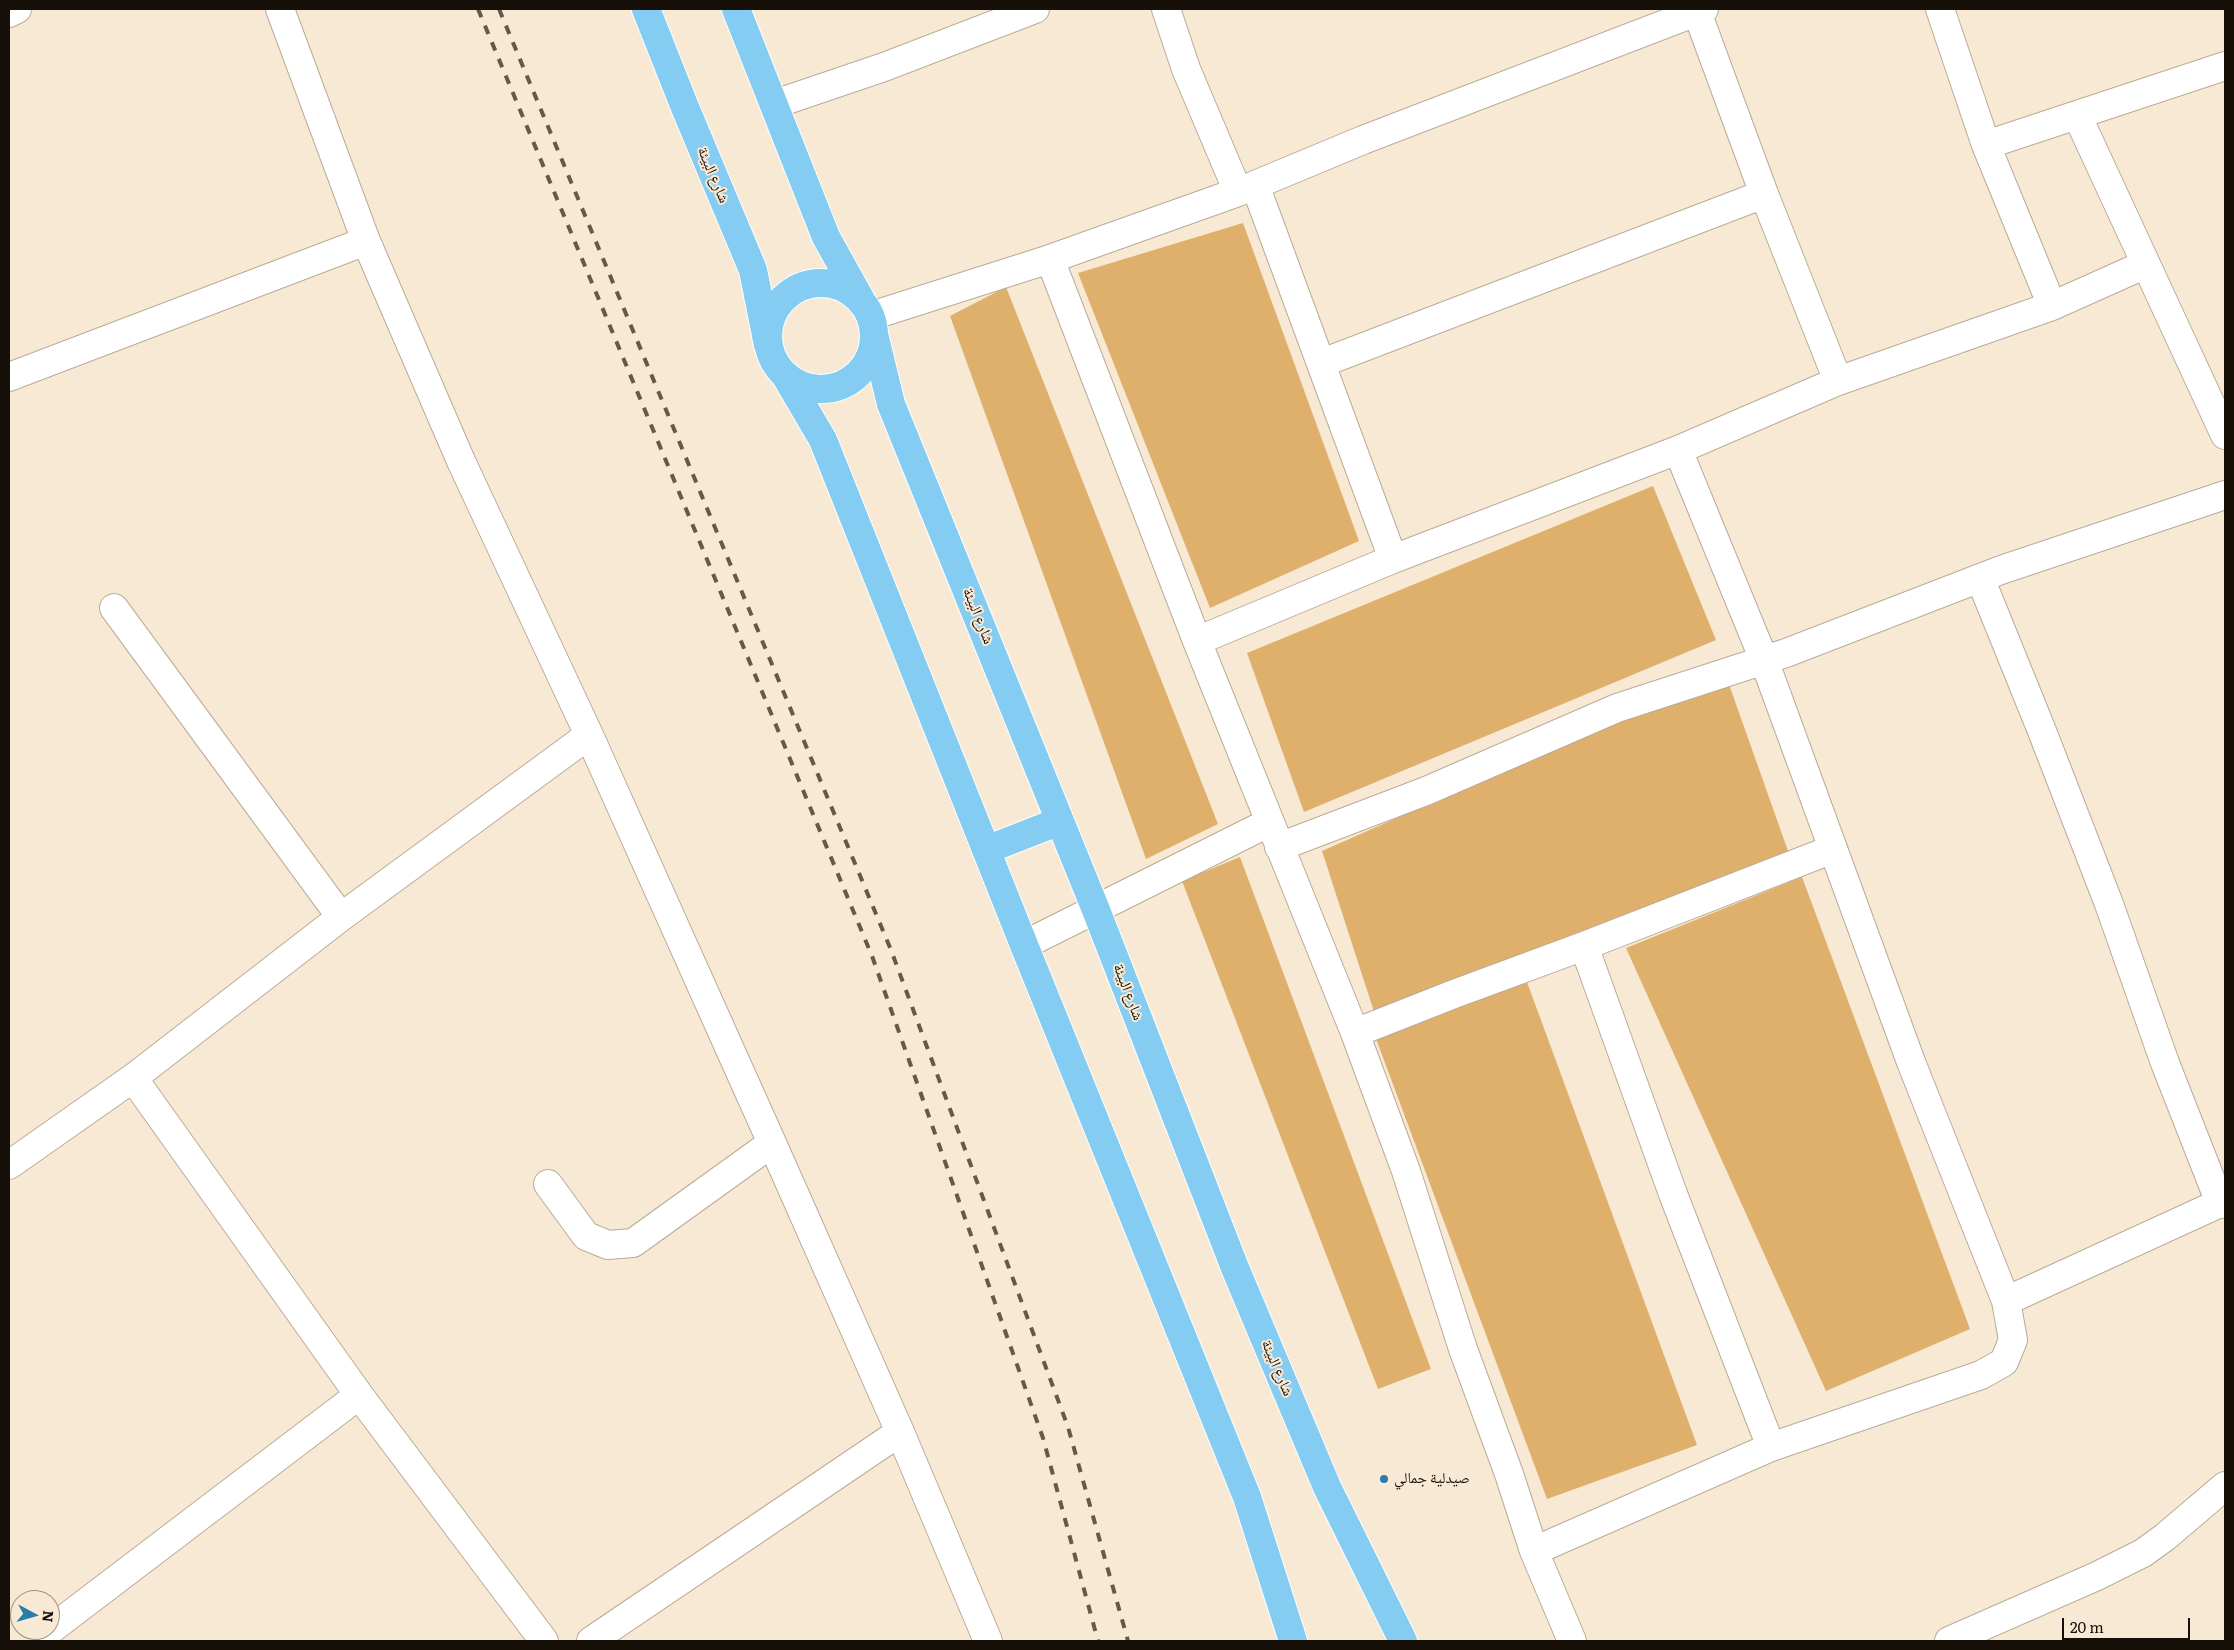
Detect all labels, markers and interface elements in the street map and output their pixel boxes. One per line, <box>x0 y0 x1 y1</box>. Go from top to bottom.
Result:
street label: شارع البيئة <box>693 144 733 206</box>
street label: شارع البيئة <box>959 585 997 647</box>
street label: شارع البيئة <box>1109 961 1147 1023</box>
street label: شارع البيئة <box>1257 1337 1297 1399</box>
place label: صيدلية جمالي <box>1394 1470 1470 1488</box>
marker: صيدلية جمالي <box>1378 1473 1390 1485</box>
north arrow <box>10 1590 60 1640</box>
scale bar <box>2064 1608 2192 1640</box>
text: N <box>38 1610 59 1623</box>
text: 20 m <box>2070 1615 2104 1638</box>

